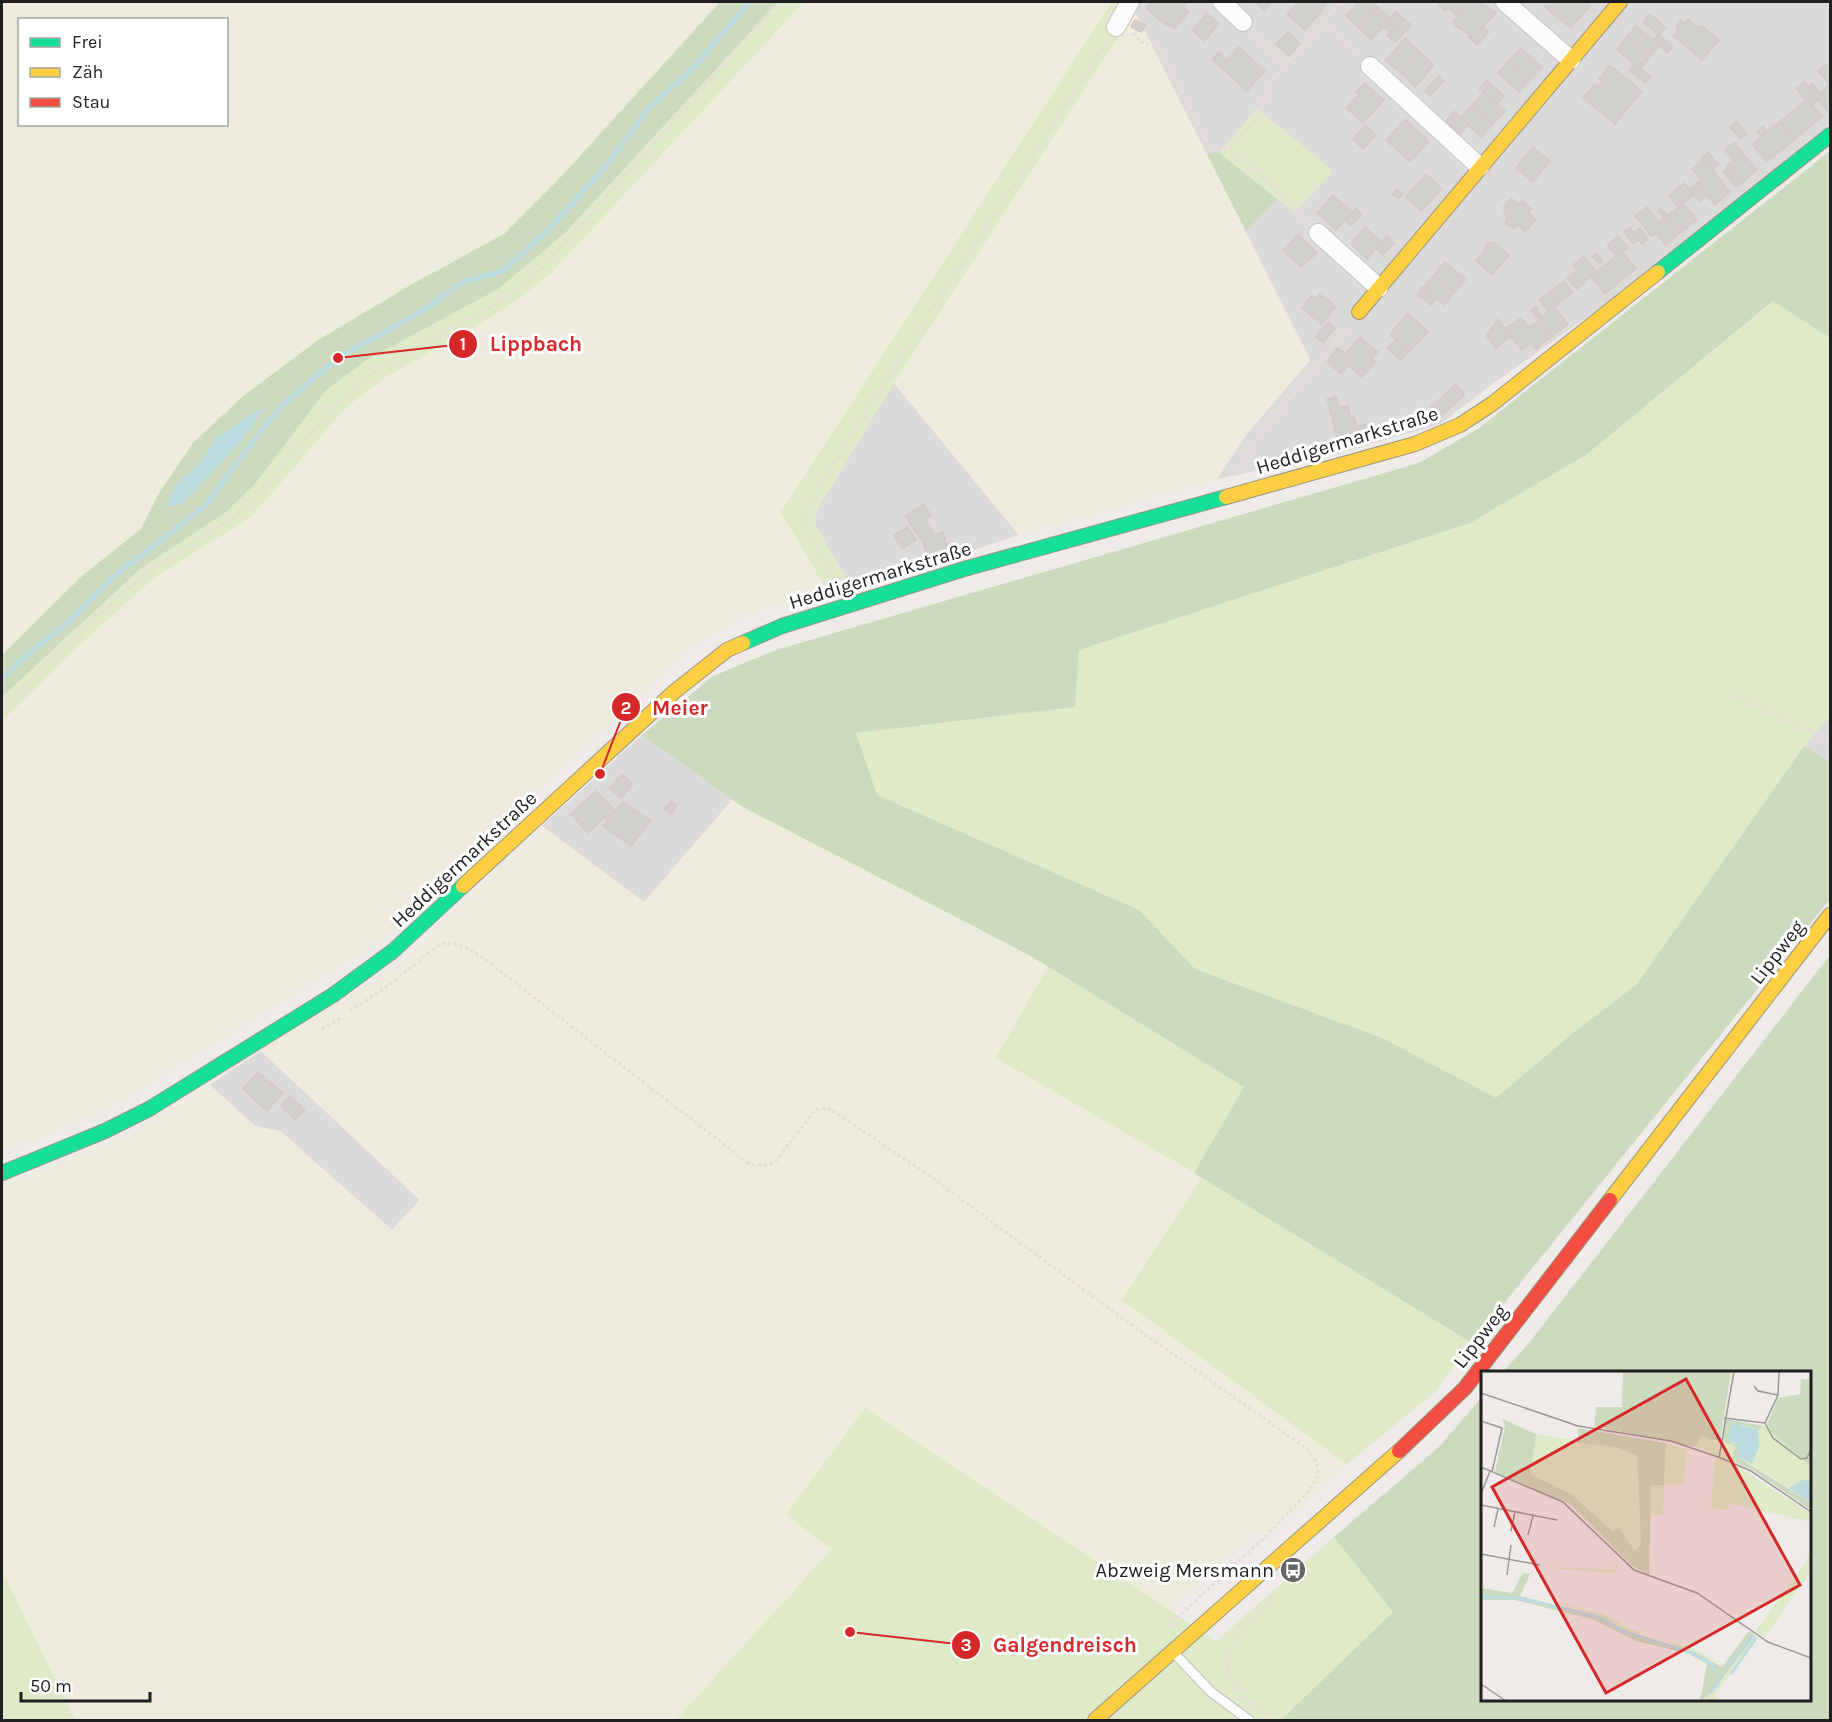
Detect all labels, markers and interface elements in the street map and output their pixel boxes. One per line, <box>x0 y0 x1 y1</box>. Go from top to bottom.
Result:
legend <box>18 18 228 126</box>
text: Frei <box>72 31 103 53</box>
text: Zäh <box>72 61 103 83</box>
text: Stau <box>72 91 110 113</box>
callout: Lippbach <box>448 325 594 364</box>
text: Lippbach <box>490 332 582 356</box>
text: 1 <box>460 333 466 355</box>
street label: Heddigermarkstraße <box>1253 402 1441 479</box>
street label: Heddigermarkstraße <box>786 537 974 614</box>
callout: Meier <box>611 688 720 727</box>
text: Meier <box>652 696 709 720</box>
text: 2 <box>621 697 631 719</box>
street label: Heddigermarkstraße <box>387 786 541 932</box>
street label: Lippweg <box>1745 916 1809 989</box>
street label: Lippweg <box>1448 1300 1512 1373</box>
inset map <box>1481 1371 1811 1701</box>
bus stop icon: Abzweig Mersmann <box>1278 1555 1308 1585</box>
place label: Abzweig Mersmann <box>1096 1559 1274 1582</box>
callout: Galgendreisch <box>951 1626 1148 1665</box>
text: Galgendreisch <box>993 1633 1137 1657</box>
text: 3 <box>960 1634 972 1656</box>
scale bar <box>21 1665 150 1703</box>
text: 50 m <box>30 1675 72 1697</box>

